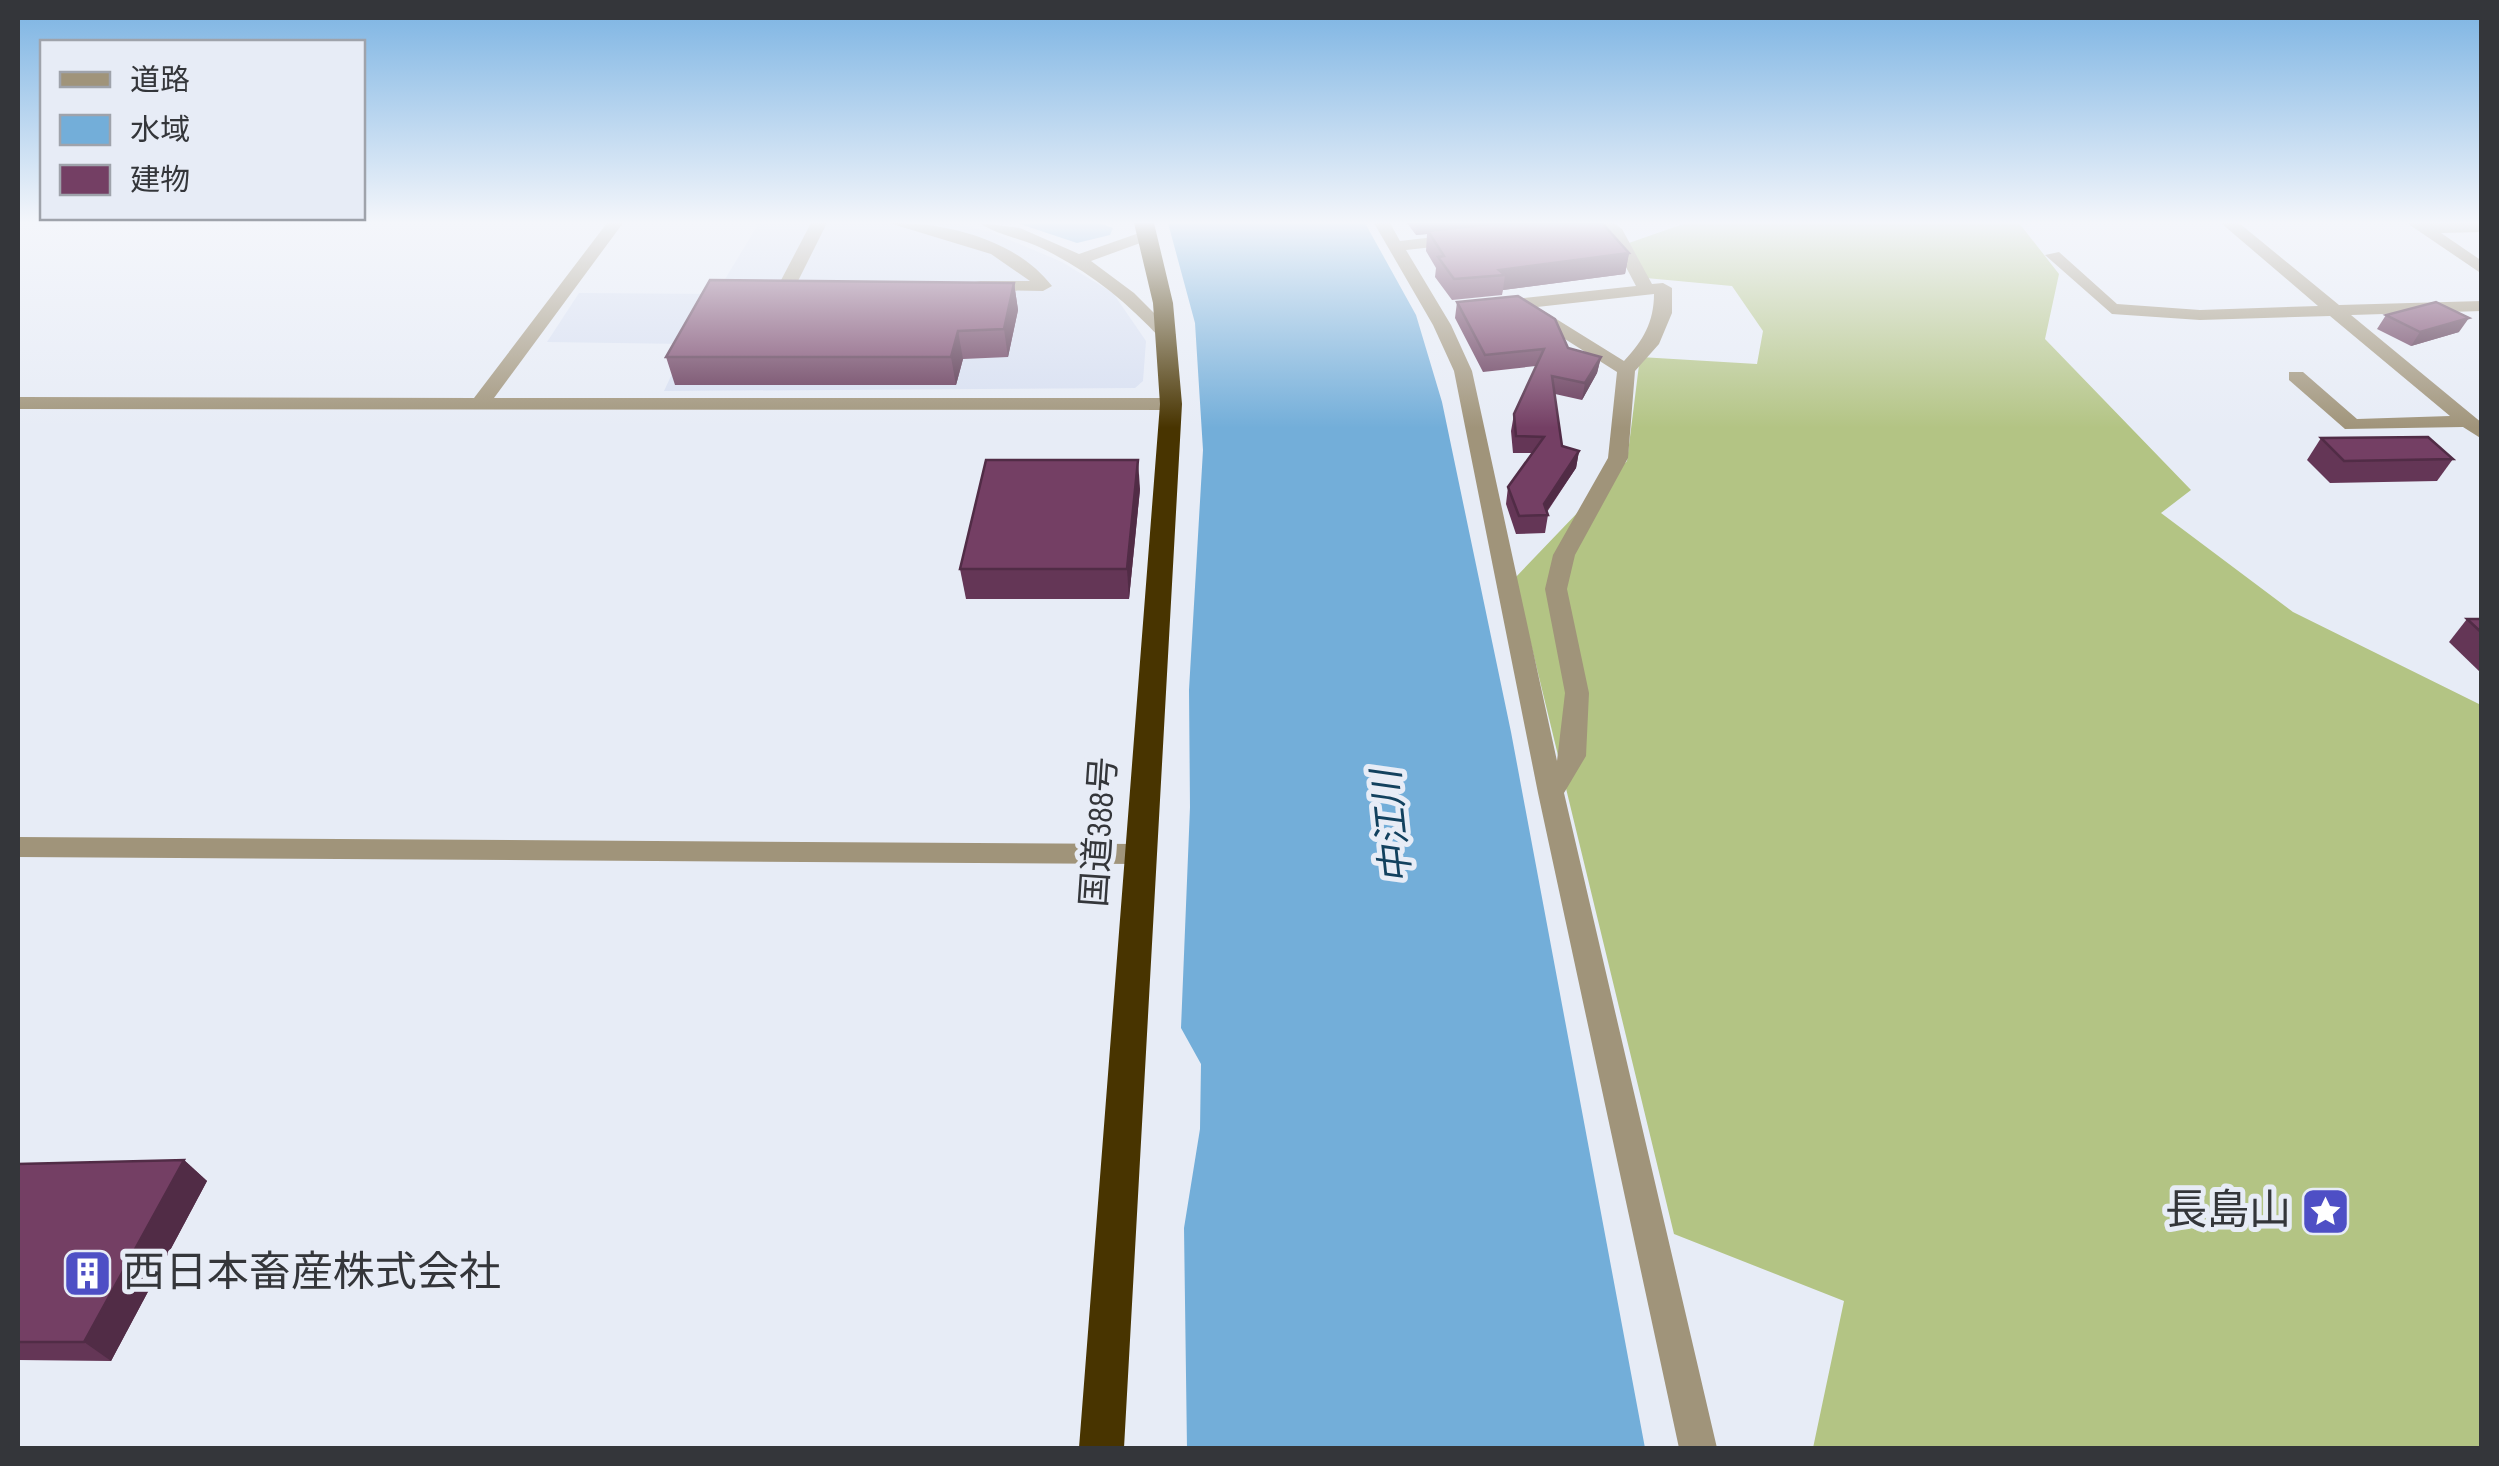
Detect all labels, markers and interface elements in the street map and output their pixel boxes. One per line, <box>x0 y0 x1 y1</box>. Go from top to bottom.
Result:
legend <box>40 40 365 220</box>
text: 道路 <box>130 63 190 99</box>
text: 水域 <box>130 113 190 149</box>
text: 建物 <box>130 163 190 199</box>
street label: 国道388号 <box>1073 755 1127 909</box>
water label: 中江川 <box>1364 764 1421 886</box>
place icon: 長島山 <box>2300 1185 2352 1237</box>
place label: 長島山 <box>2165 1186 2291 1237</box>
building icon: 西日本畜産株式会社 <box>62 1247 114 1299</box>
place label: 西日本畜産株式会社 <box>123 1248 501 1299</box>

